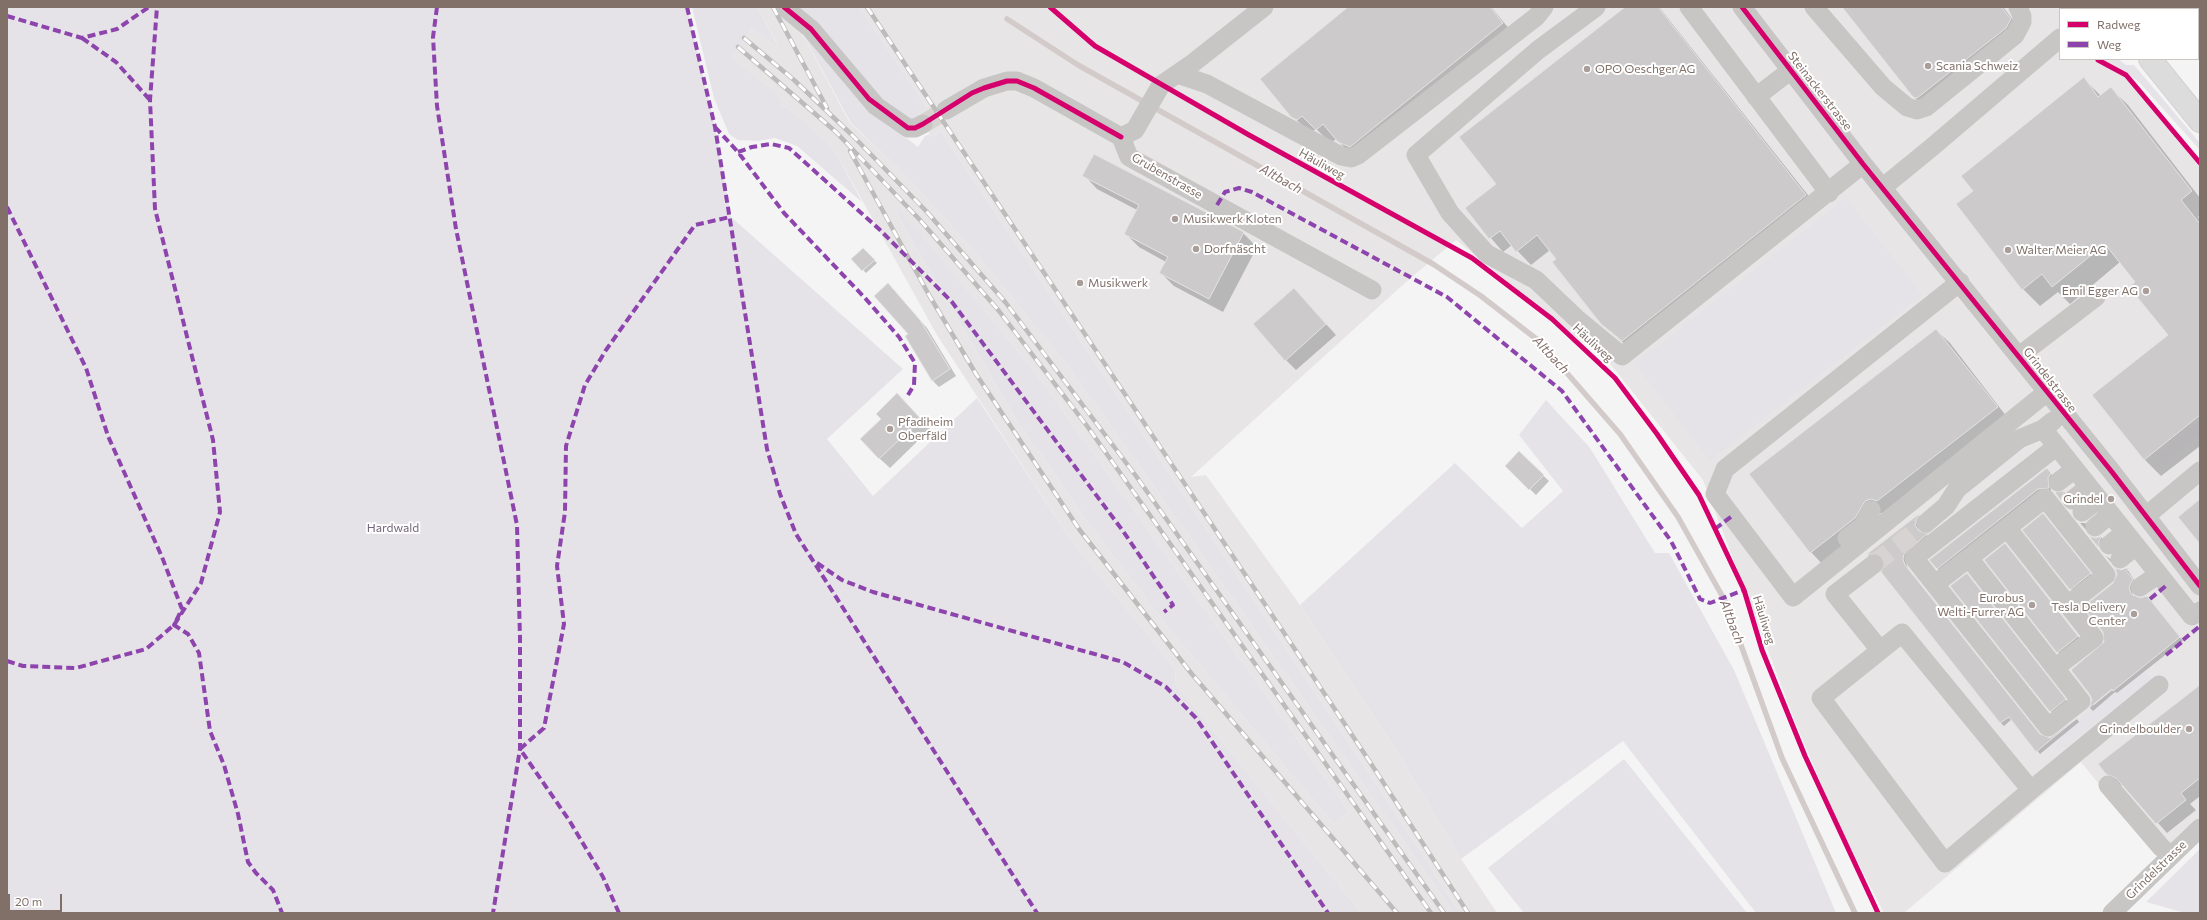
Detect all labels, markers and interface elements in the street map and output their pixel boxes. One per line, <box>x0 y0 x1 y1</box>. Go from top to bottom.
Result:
legend <box>2059 8 2199 60</box>
text: Radweg <box>2097 17 2140 31</box>
text: Weg <box>2097 37 2121 51</box>
street label: Steinackerstrasse <box>1785 49 1855 133</box>
place label: Scania Schweiz <box>1936 59 2018 73</box>
marker: Scania Schweiz <box>1923 61 1933 71</box>
place label: OPO Oeschger AG <box>1595 62 1695 76</box>
marker: OPO Oeschger AG <box>1582 64 1592 74</box>
street label: Häuliweg <box>1297 146 1347 182</box>
street label: Grubenstrasse <box>1129 150 1205 202</box>
water label: Altbach <box>1257 161 1305 197</box>
place label: Musikwerk Kloten <box>1183 212 1282 226</box>
marker: Musikwerk Kloten <box>1170 214 1180 224</box>
place label: Dorfnäscht <box>1204 242 1266 256</box>
place label: Walter Meier AG <box>2016 243 2106 257</box>
marker: Dorfnäscht <box>1191 244 1201 254</box>
marker: Walter Meier AG <box>2003 245 2013 255</box>
place label: Musikwerk <box>1088 276 1148 290</box>
marker: Musikwerk <box>1075 278 1085 288</box>
place label: Emil Egger AG <box>2062 284 2138 298</box>
marker: Emil Egger AG <box>2141 286 2151 296</box>
street label: Häuliweg <box>1570 321 1616 365</box>
water label: Altbach <box>1530 333 1572 377</box>
street label: Grindelstrasse <box>2020 345 2080 415</box>
place label: Pfadiheim Oberfäld <box>898 415 953 443</box>
marker: Pfadiheim Oberfäld <box>885 424 895 434</box>
place label: Grindel <box>2063 492 2103 506</box>
marker: Grindel <box>2106 494 2116 504</box>
park label: Hardwald <box>367 521 419 535</box>
place label: Eurobus Welti-Furrer AG <box>1937 591 2024 619</box>
street label: Häuliweg <box>1750 594 1778 646</box>
water label: Altbach <box>1716 598 1748 646</box>
marker: Eurobus Welti-Furrer AG <box>2027 600 2037 610</box>
place label: Tesla Delivery Center <box>2051 600 2126 628</box>
marker: Tesla Delivery Center <box>2129 609 2139 619</box>
place label: Grindelboulder <box>2099 722 2181 736</box>
marker: Grindelboulder <box>2184 724 2194 734</box>
street label: Grindelstrasse <box>2123 838 2189 902</box>
scale bar <box>10 886 64 912</box>
text: 20 m <box>15 894 42 908</box>

